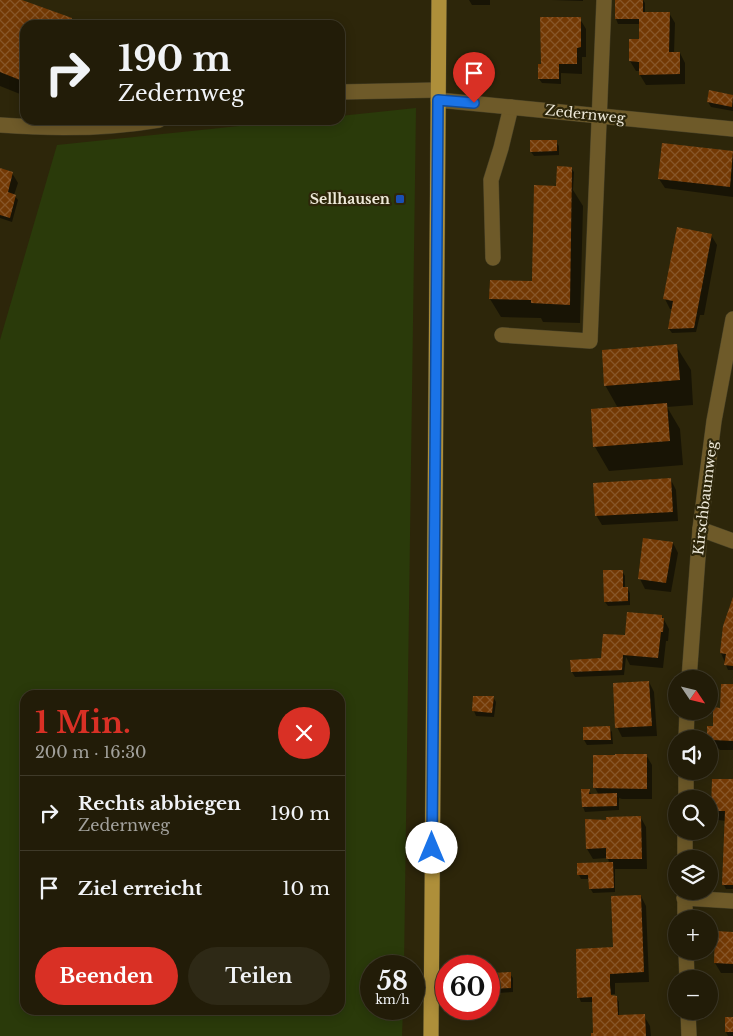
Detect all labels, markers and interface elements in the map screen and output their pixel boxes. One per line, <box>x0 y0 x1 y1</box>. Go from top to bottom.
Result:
text: 190 m <box>118 37 231 80</box>
icon: right <box>35 40 100 105</box>
pin <box>453 52 495 103</box>
icon: arrive <box>460 59 488 87</box>
text: Zedernweg <box>118 80 244 107</box>
street label: Zedernweg <box>544 101 627 127</box>
place label: Sellhausen <box>310 190 390 208</box>
marker: Sellhausen <box>394 193 406 205</box>
street label: Kirschbaumweg <box>689 439 721 556</box>
north arrow <box>668 670 718 720</box>
map controls <box>668 670 718 1020</box>
text: 1 Min. <box>35 704 131 741</box>
button: close <box>278 707 330 759</box>
button: sound <box>668 730 718 780</box>
text: 200 m · 16:30 <box>35 742 146 762</box>
button: search <box>668 790 718 840</box>
text: Rechts abbiegen <box>78 792 241 815</box>
icon: right <box>35 799 63 827</box>
text: 190 m <box>270 802 330 825</box>
text: Zedernweg <box>78 815 170 835</box>
position arrow <box>405 821 457 873</box>
button: layers <box>668 850 718 900</box>
icon: arrive <box>35 874 63 902</box>
text: Ziel erreicht <box>78 877 202 900</box>
text: 10 m <box>282 877 330 900</box>
button: + <box>668 910 718 960</box>
button: Beenden <box>35 947 178 1005</box>
button: Teilen <box>188 947 330 1005</box>
speed limit sign: 60 <box>435 955 500 1020</box>
text: 58 <box>377 966 408 997</box>
button: − <box>668 970 718 1020</box>
text: km/h <box>375 992 410 1007</box>

